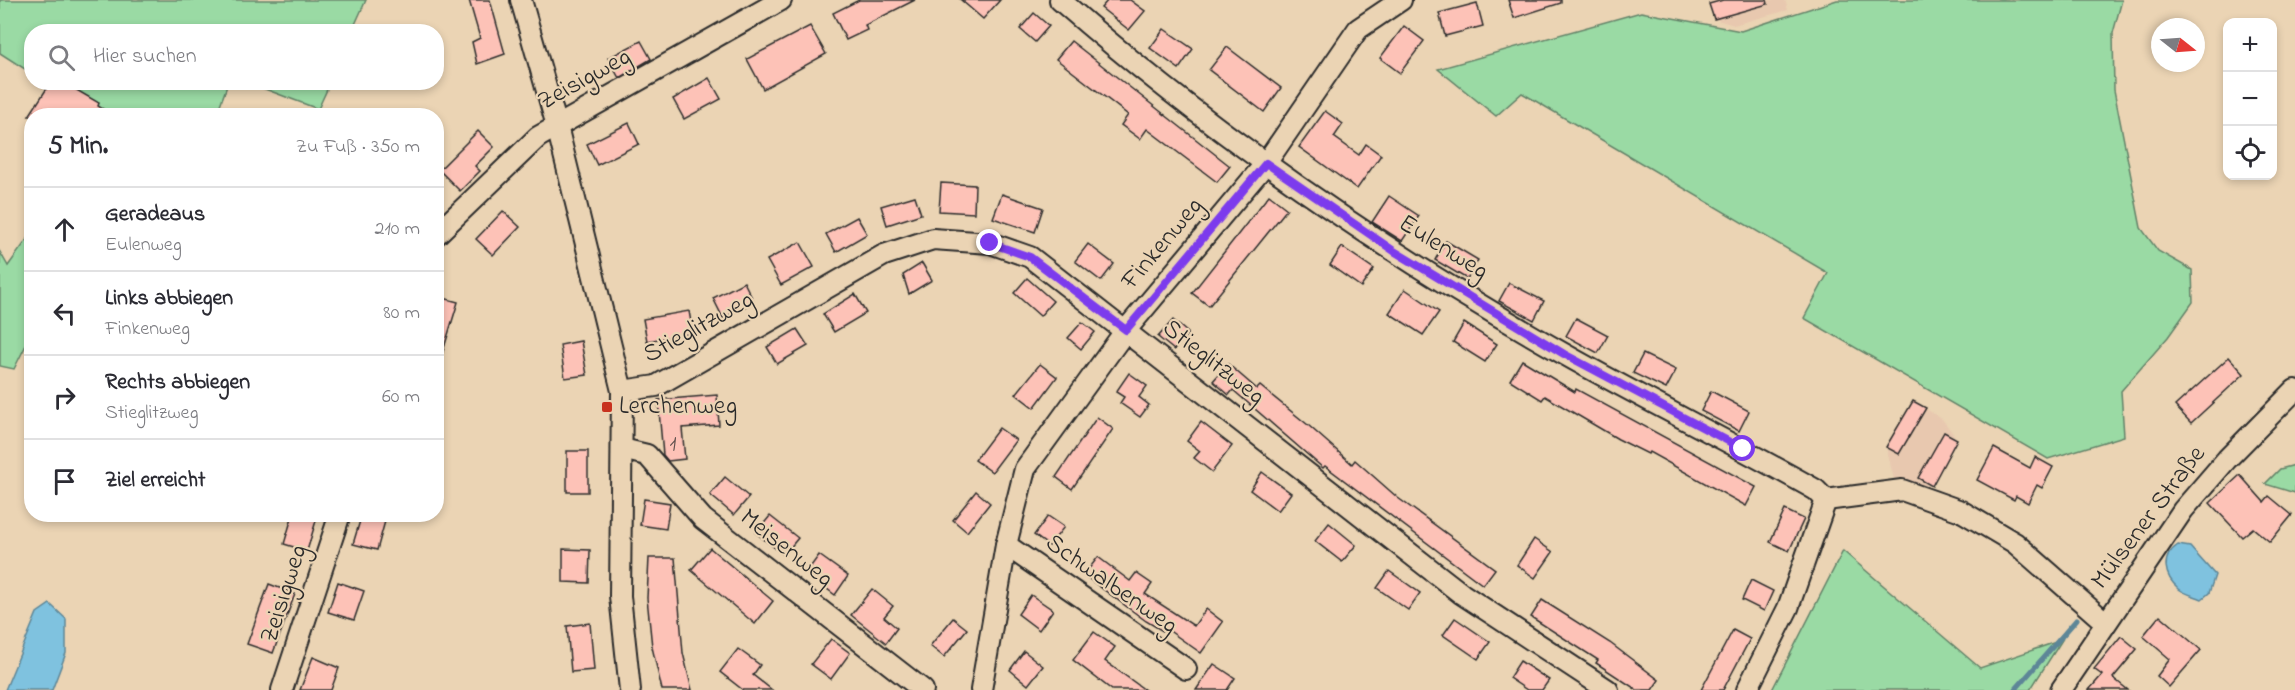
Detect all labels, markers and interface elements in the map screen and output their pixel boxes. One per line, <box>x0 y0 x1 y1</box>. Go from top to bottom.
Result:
north arrow <box>2151 18 2205 72</box>
map controls <box>2223 18 2277 180</box>
button: + <box>2223 18 2277 72</box>
search box <box>24 24 444 90</box>
street label: Zeisigweg <box>532 39 638 121</box>
icon: search <box>45 41 78 74</box>
text: Hier suchen <box>93 41 197 73</box>
button: − <box>2223 72 2277 126</box>
button: locate <box>2223 126 2277 180</box>
text: 5 Min. <box>48 128 108 166</box>
text: Zu Fuß · 350 m <box>296 133 420 162</box>
street label: Finkenweg <box>1112 189 1213 299</box>
text: Geradeaus <box>105 199 205 231</box>
street label: Eulenweg <box>1391 205 1495 291</box>
icon: ahead <box>48 213 81 246</box>
text: 210 m <box>375 215 420 244</box>
route end <box>976 229 1002 255</box>
text: Eulenweg <box>105 231 182 260</box>
street label: Stieglitzweg <box>637 282 761 374</box>
text: Links abbiegen <box>105 283 233 315</box>
icon: left <box>48 297 81 330</box>
text: 80 m <box>383 299 420 328</box>
street label: Stieglitzweg <box>1153 311 1273 415</box>
text: Finkenweg <box>105 315 190 344</box>
text: Rechts abbiegen <box>105 367 250 399</box>
icon: right <box>48 381 81 414</box>
text: 60 m <box>382 383 420 412</box>
place label: Lerchenweg <box>619 388 737 426</box>
text: Stieglitzweg <box>105 399 198 428</box>
marker: Lerchenweg <box>600 400 614 414</box>
house number: 1 <box>670 429 677 461</box>
route start <box>1729 435 1755 461</box>
street label: Mülsener Straße <box>2082 438 2216 598</box>
icon: arrive <box>48 465 81 498</box>
text: Ziel erreicht <box>105 465 205 497</box>
street label: Meisenweg <box>731 500 841 598</box>
street label: Schwalbenweg <box>1037 525 1185 645</box>
street label: Zeisigweg <box>251 540 319 648</box>

